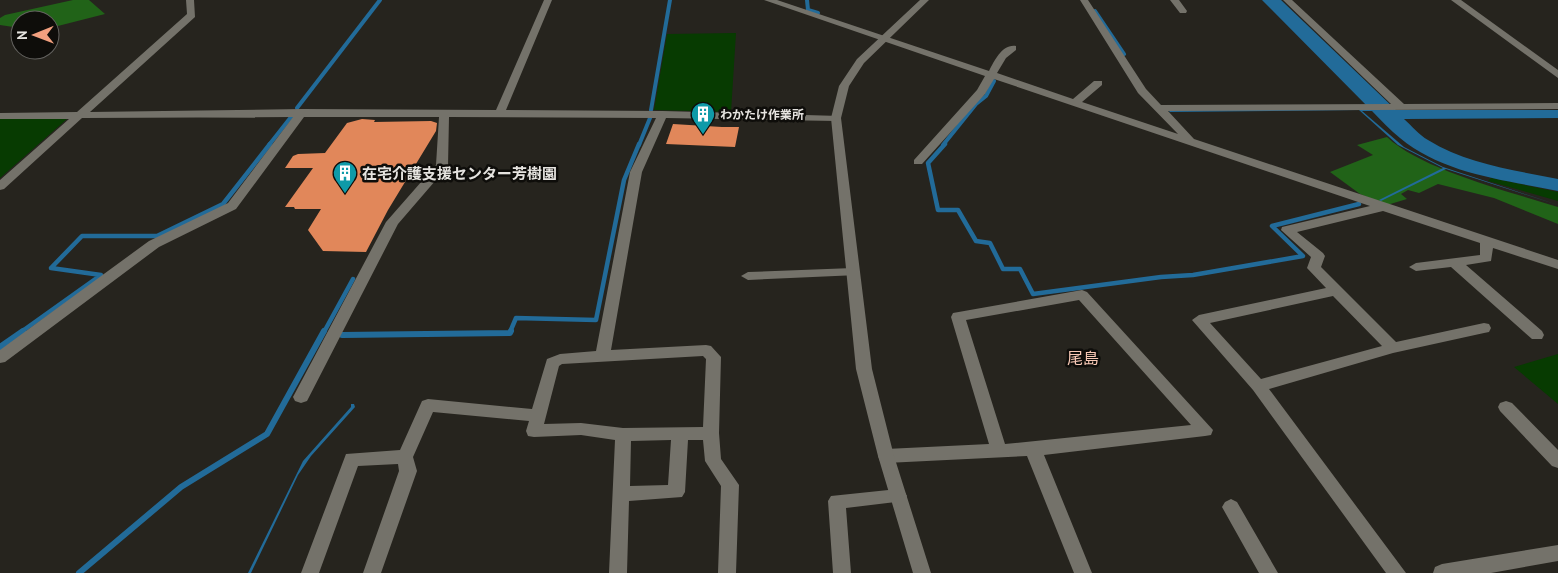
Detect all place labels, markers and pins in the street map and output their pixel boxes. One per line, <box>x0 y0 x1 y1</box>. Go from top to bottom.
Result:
building icon: わかたけ作業所 <box>690 101 716 135</box>
place label: わかたけ作業所 <box>720 107 804 122</box>
building icon: 在宅介護支援センター芳樹園 <box>332 160 358 194</box>
place label: 在宅介護支援センター芳樹園 <box>362 164 557 183</box>

